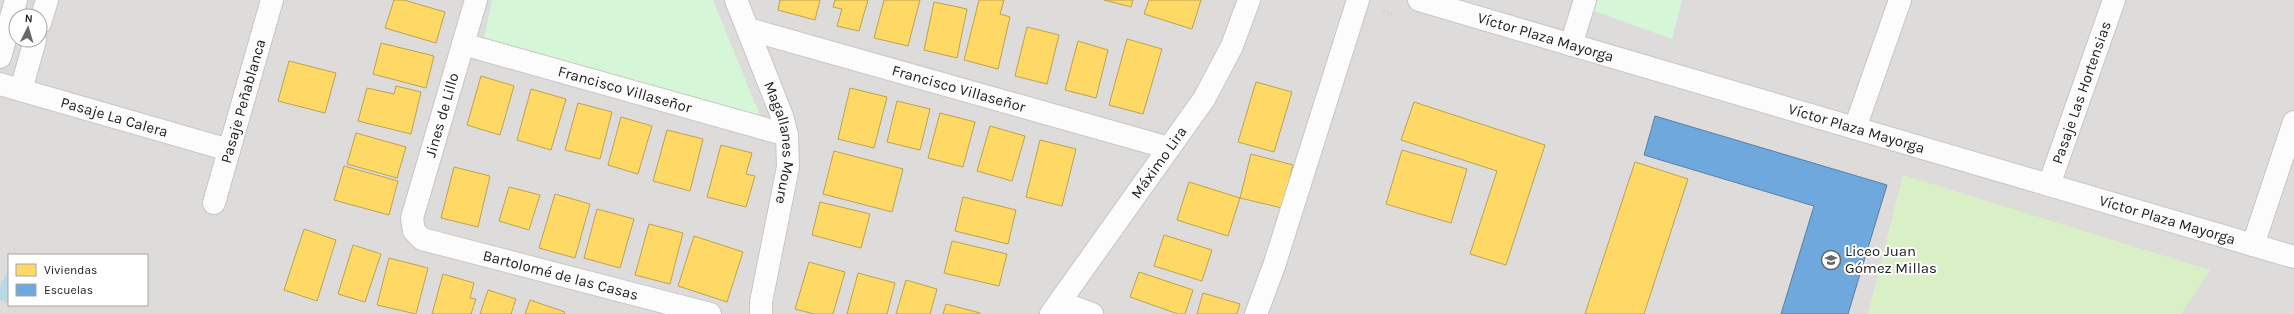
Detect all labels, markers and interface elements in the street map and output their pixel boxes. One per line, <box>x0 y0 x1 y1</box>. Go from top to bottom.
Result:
north arrow <box>8 8 48 48</box>
street label: Víctor Plaza Mayorga <box>1475 9 1616 66</box>
text: N <box>24 12 33 25</box>
street label: Pasaje Las Hortensias <box>2048 19 2115 166</box>
street label: Pasaje Peñablanca <box>217 37 269 165</box>
street label: Francisco Villaseñor <box>890 61 1028 116</box>
street label: Francisco Villaseñor <box>556 62 694 117</box>
street label: Jines de Lillo <box>421 71 463 159</box>
street label: Magallanes Moure <box>760 79 798 205</box>
street label: Pasaje La Calera <box>59 93 170 141</box>
street label: Víctor Plaza Mayorga <box>1786 100 1927 157</box>
street label: Máximo Lira <box>1127 123 1191 202</box>
street label: Víctor Plaza Mayorga <box>2097 191 2238 248</box>
place label: Liceo Juan Gómez Millas <box>1845 242 1937 277</box>
street label: Bartolomé de las Casas <box>481 246 640 304</box>
school or university icon: Liceo Juan Gómez Millas <box>1820 249 1842 271</box>
legend <box>8 254 148 306</box>
text: Viviendas <box>44 263 97 277</box>
text: Escuelas <box>44 283 93 297</box>

